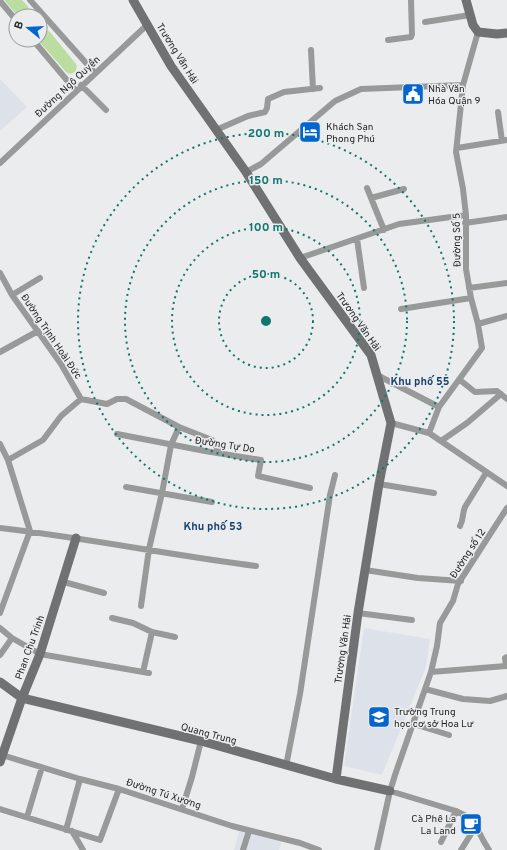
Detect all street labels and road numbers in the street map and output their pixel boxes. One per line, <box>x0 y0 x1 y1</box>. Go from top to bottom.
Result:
street label: Trương Văn Hải <box>153 21 201 87</box>
street label: Đường Ngô Quyền <box>33 54 103 121</box>
street label: Đường Số 5 <box>451 213 464 267</box>
street label: Trương Văn Hải <box>333 290 383 354</box>
street label: Đường Trịnh Hoài Đức <box>17 292 84 382</box>
street label: Đường Tự Do <box>194 434 256 457</box>
street label: Đường số 12 <box>447 527 489 581</box>
street label: Phan Chu Trinh <box>13 614 48 682</box>
street label: Trương Văn Hải <box>332 614 355 684</box>
street label: Quang Trung <box>179 721 238 748</box>
street label: Đường Tú Xương <box>124 776 203 813</box>

